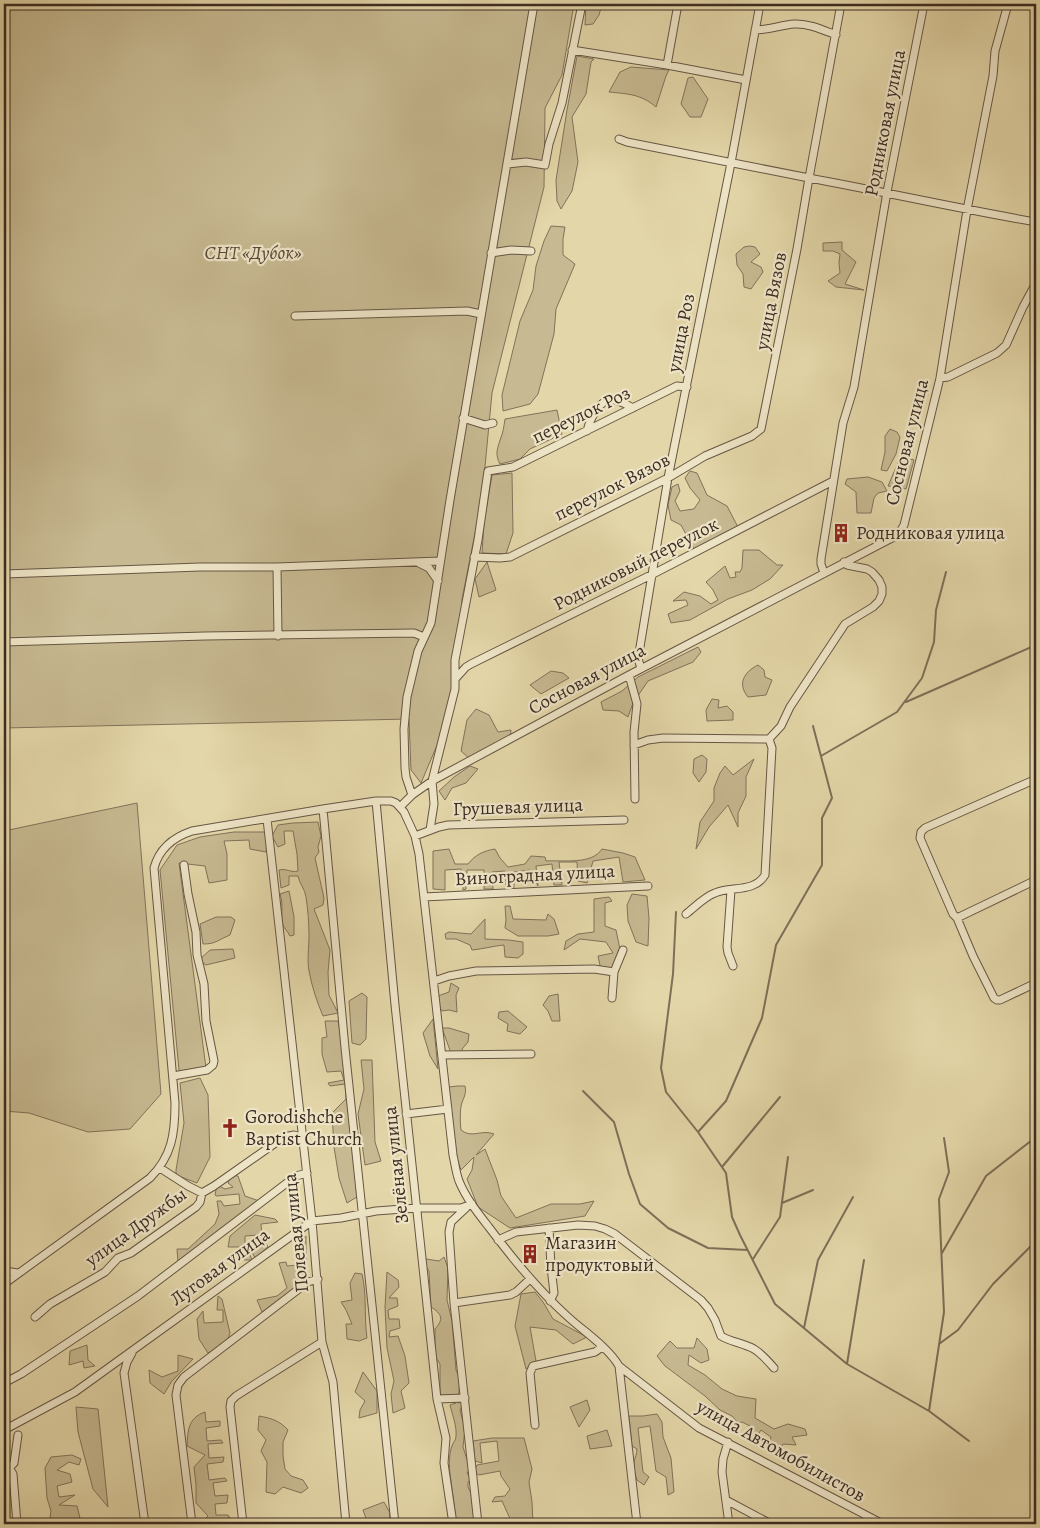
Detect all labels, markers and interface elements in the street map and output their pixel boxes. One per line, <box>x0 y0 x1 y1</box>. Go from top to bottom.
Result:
street label: Родниковая улица <box>858 47 912 199</box>
park label: СНТ «Дубок» <box>204 240 302 266</box>
street label: улица Вязов <box>749 250 793 353</box>
street label: улица Роз <box>660 291 701 376</box>
street label: Сосновая улица <box>879 376 935 508</box>
street label: переулок Роз <box>527 380 635 450</box>
street label: переулок Вязов <box>550 447 674 527</box>
street label: Родниковый переулок <box>549 511 723 617</box>
place label: Родниковая улица <box>856 520 1005 546</box>
building icon: Родниковая улица <box>830 522 852 544</box>
street label: Сосновая улица <box>524 637 650 721</box>
street label: Грушевая улица <box>452 792 584 822</box>
street label: Виноградная улица <box>454 858 616 892</box>
place label: Gorodishche Baptist Church <box>245 1104 362 1152</box>
street label: Зелёная улица <box>377 1105 415 1225</box>
church icon: Gorodishche Baptist Church <box>219 1117 241 1139</box>
street label: Полевая улица <box>277 1172 315 1294</box>
street label: улица Дружбы <box>79 1181 192 1273</box>
street label: Луговая улица <box>165 1222 275 1312</box>
place label: Магазин продуктовый <box>545 1230 654 1278</box>
building icon: Магазин продуктовый <box>519 1243 541 1265</box>
street label: улица Автомобилистов <box>691 1393 870 1508</box>

